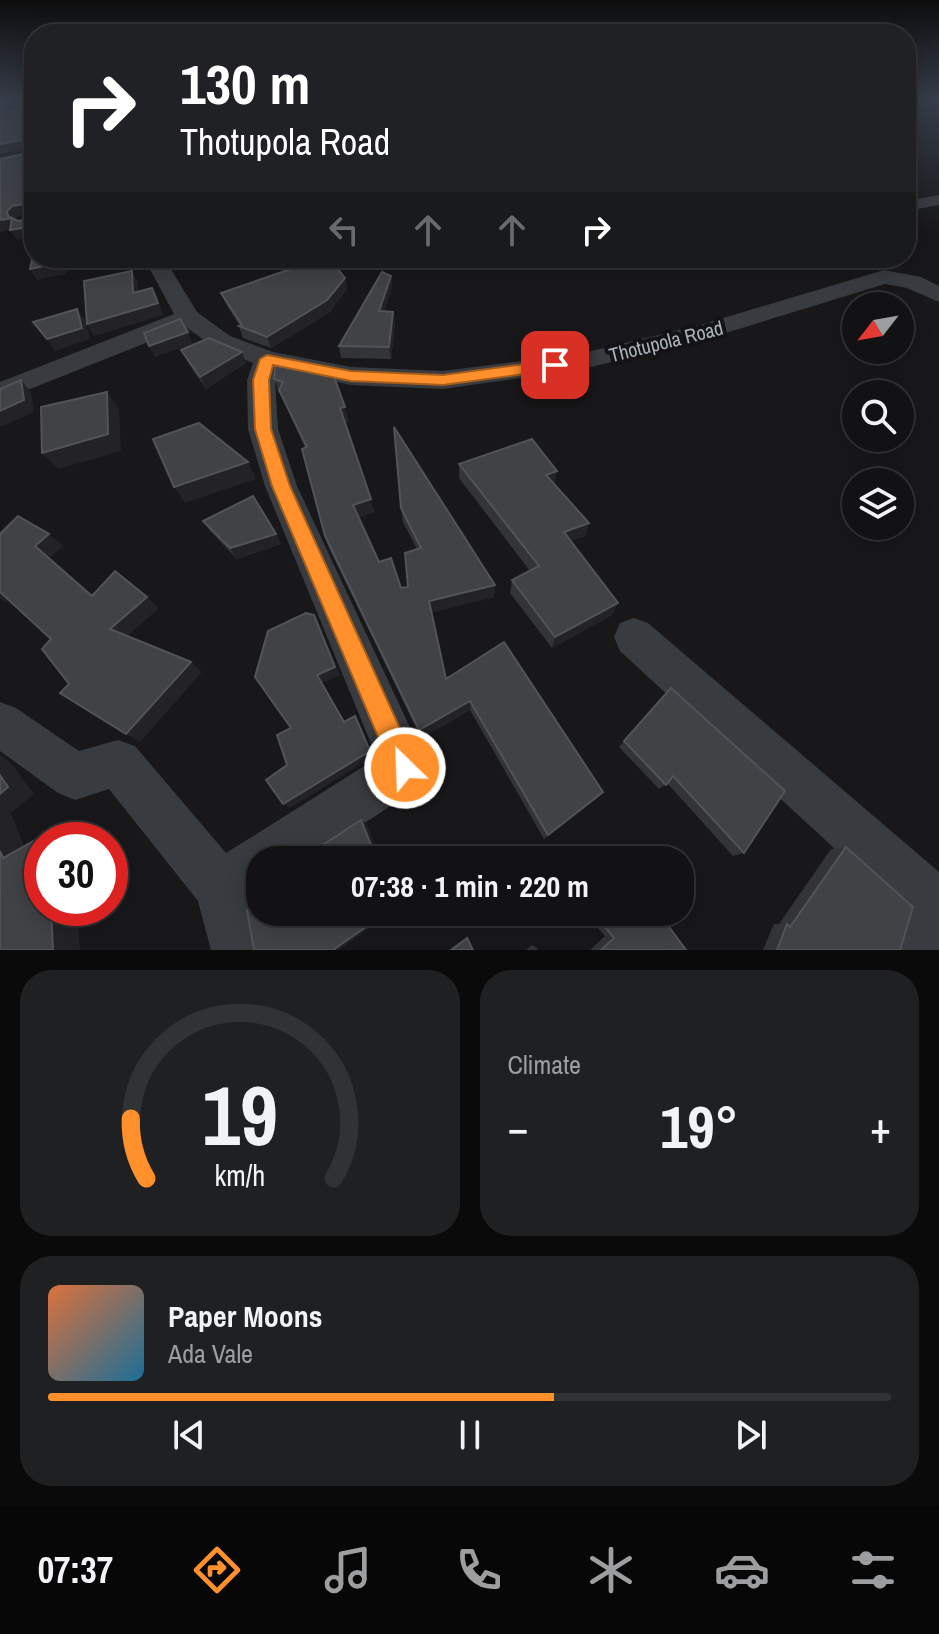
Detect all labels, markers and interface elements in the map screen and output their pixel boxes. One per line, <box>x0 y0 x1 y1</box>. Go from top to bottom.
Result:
text: 130 m <box>180 46 310 121</box>
icon: right <box>48 56 152 160</box>
text: Thotupola Road <box>180 118 390 166</box>
icon: left <box>322 208 366 252</box>
icon: ahead <box>406 208 450 252</box>
icon: ahead <box>490 208 534 252</box>
icon: right <box>574 208 618 252</box>
north arrow <box>842 292 914 364</box>
map controls <box>842 292 914 540</box>
street label: Thotupola Road <box>606 314 726 368</box>
pin <box>521 331 589 399</box>
icon: arrive <box>533 343 577 387</box>
button: search <box>842 380 914 452</box>
button: layers <box>842 468 914 540</box>
position arrow <box>363 726 447 810</box>
speed limit sign: 30 <box>24 822 128 926</box>
text: 07:38 · 1 min · 220 m <box>351 866 589 906</box>
text: Climate <box>508 1047 581 1082</box>
text: 19 <box>202 1059 278 1171</box>
text: 19° <box>660 1086 739 1167</box>
text: − <box>508 1097 529 1157</box>
text: + <box>870 1097 891 1157</box>
text: km/h <box>214 1156 265 1195</box>
text: Paper Moons <box>168 1296 322 1336</box>
text: Ada Vale <box>168 1336 253 1371</box>
icon: previous <box>167 1413 211 1457</box>
icon: pause <box>448 1413 492 1457</box>
icon: next <box>729 1413 773 1457</box>
icon: directions <box>189 1542 245 1598</box>
icon: music <box>320 1542 376 1598</box>
icon: phone <box>451 1542 507 1598</box>
icon: climate <box>583 1542 639 1598</box>
icon: car <box>714 1542 770 1598</box>
icon: filters <box>845 1542 901 1598</box>
text: 07:37 <box>38 1546 113 1594</box>

